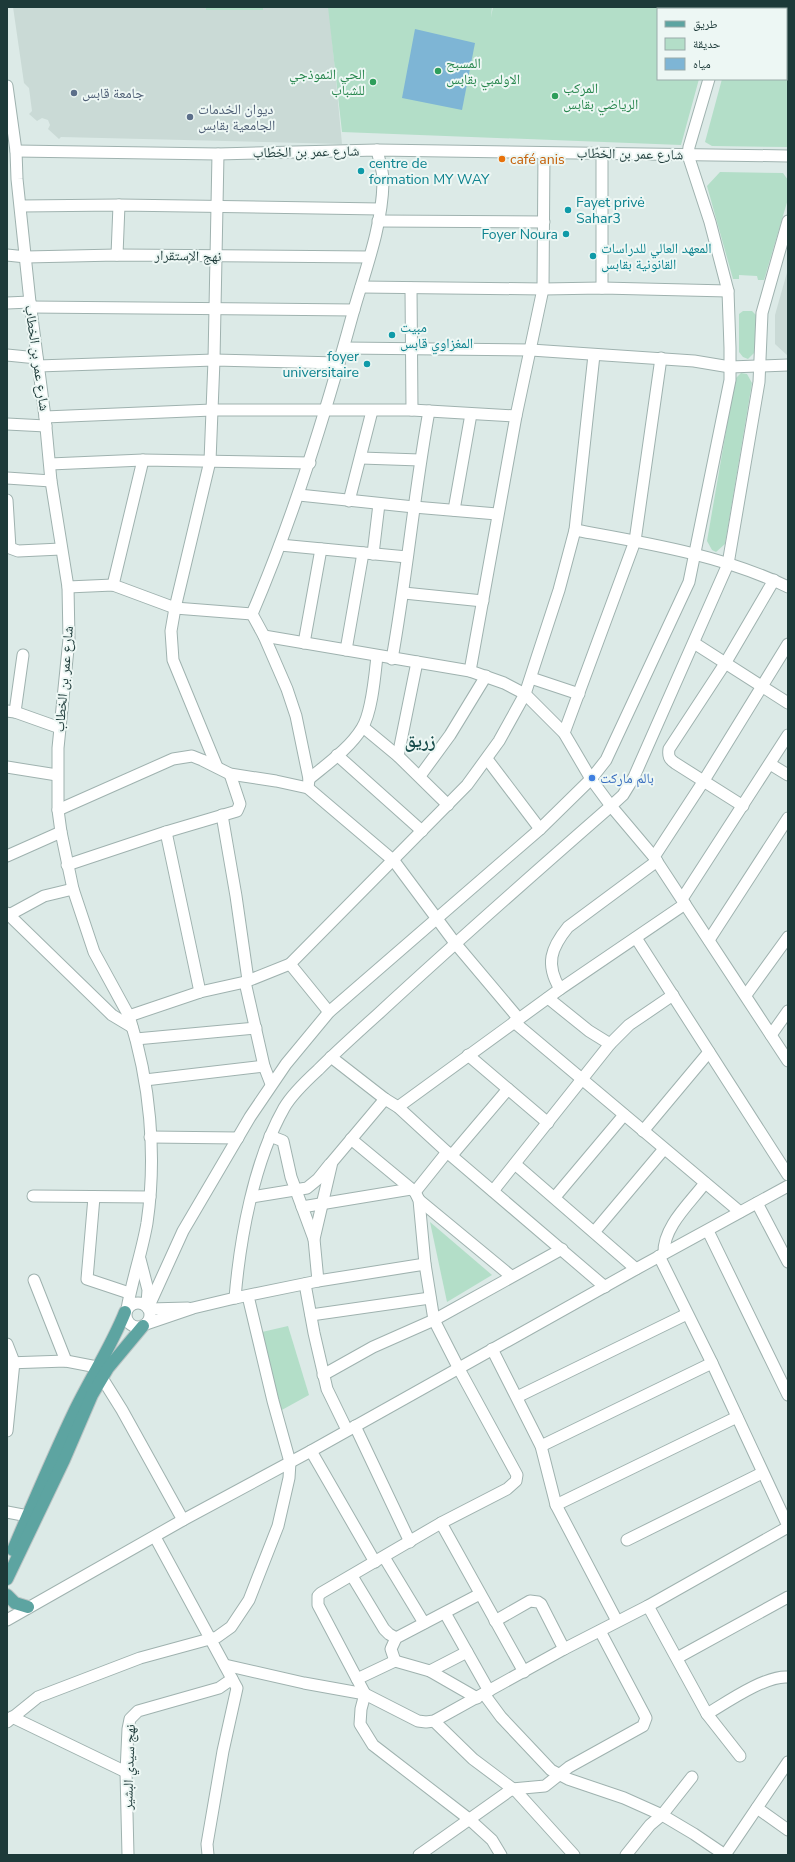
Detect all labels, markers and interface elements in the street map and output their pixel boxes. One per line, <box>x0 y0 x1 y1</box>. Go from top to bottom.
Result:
legend <box>657 8 787 80</box>
text: طريق <box>693 16 718 32</box>
text: حديقة <box>693 36 721 52</box>
place label: المسبح الاولمبي بقابس <box>446 54 520 90</box>
text: مياه <box>693 56 711 72</box>
place label: الحي النموذجي للشباب <box>289 65 365 100</box>
marker: المسبح الاولمبي بقابس <box>433 66 443 76</box>
marker: الحي النموذجي للشباب <box>368 77 378 87</box>
place label: المركب الرياضي بقابس <box>563 79 638 115</box>
place label: جامعة قابس <box>82 84 144 103</box>
marker: جامعة قابس <box>69 88 79 98</box>
marker: المركب الرياضي بقابس <box>550 91 560 101</box>
place label: ديوان الخدمات الجامعية بقابس <box>198 100 275 135</box>
marker: ديوان الخدمات الجامعية بقابس <box>185 112 195 122</box>
street label: شارع عمر بن الخطّاب <box>252 142 360 162</box>
street label: شارع عمر بن الخطّاب <box>576 144 684 164</box>
place label: café anis <box>510 150 565 169</box>
place label: centre de formation MY WAY <box>369 154 490 189</box>
marker: café anis <box>497 154 507 164</box>
marker: centre de formation MY WAY <box>356 166 366 176</box>
place label: Fayet privė Sahar3 <box>576 193 645 228</box>
marker: Fayet privė Sahar3 <box>563 205 573 215</box>
place label: Foyer Noura <box>481 225 558 244</box>
marker: Foyer Noura <box>561 229 571 239</box>
place label: المعهد العالي للدراسات القانونية بقابس <box>601 239 712 274</box>
street label: نهج الإستقرار <box>153 246 222 266</box>
marker: المعهد العالي للدراسات القانونية بقابس <box>588 251 598 261</box>
street label: شارع عمر بن الخطاب <box>20 304 54 412</box>
place label: مبيت المغزاوي قابس <box>400 318 473 354</box>
marker: مبيت المغزاوي قابس <box>387 330 397 340</box>
place label: foyer universitaire <box>283 347 359 382</box>
marker: foyer universitaire <box>362 359 372 369</box>
street label: شارع عمر بن الخطاب <box>50 625 78 733</box>
district label: زريق <box>404 729 436 753</box>
place label: بالم ماركت <box>600 769 654 788</box>
marker: بالم ماركت <box>587 773 597 783</box>
street label: نهج سيدي البشير <box>118 1724 142 1811</box>

